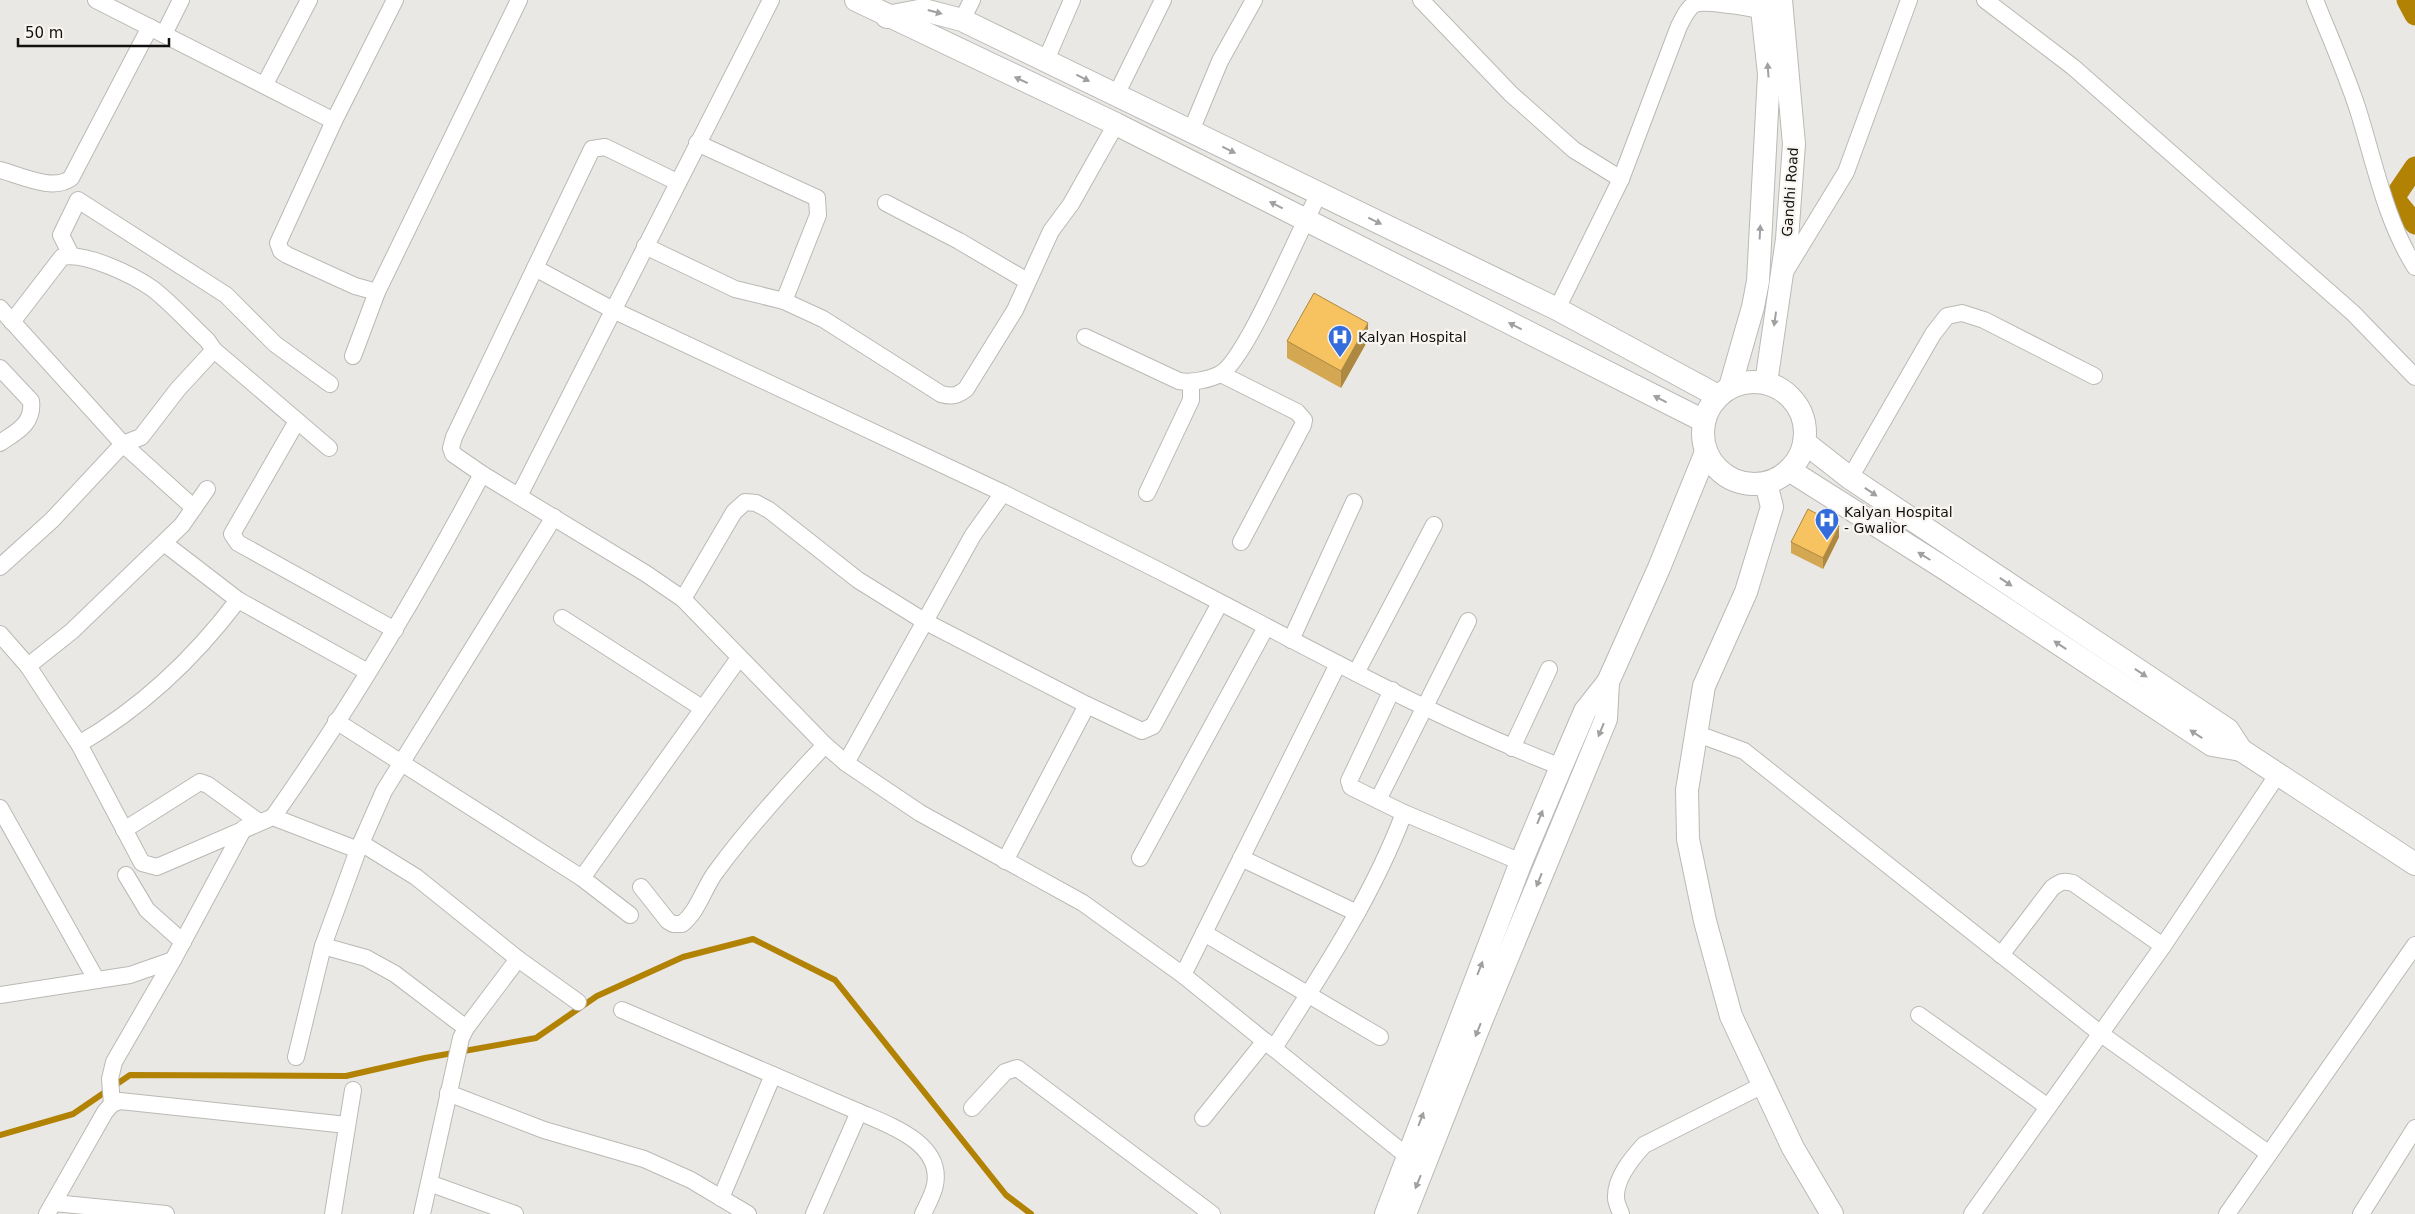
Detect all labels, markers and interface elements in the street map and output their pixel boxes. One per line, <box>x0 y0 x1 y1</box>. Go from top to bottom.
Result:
one-way arrow <box>927 9 942 17</box>
scale bar <box>18 15 169 47</box>
text: 50 m <box>25 24 63 42</box>
one-way arrow <box>1764 62 1772 78</box>
one-way arrow <box>1076 74 1090 82</box>
one-way arrow <box>1014 75 1028 83</box>
one-way arrow <box>1222 146 1236 154</box>
street label: Gandhi Road <box>1779 147 1801 237</box>
one-way arrow <box>1269 201 1284 209</box>
one-way arrow <box>1368 217 1382 225</box>
one-way arrow <box>1757 224 1765 240</box>
one-way arrow <box>1771 311 1779 327</box>
one-way arrow <box>1508 322 1522 330</box>
hospital icon: Kalyan Hospital <box>1327 324 1353 358</box>
place label: Kalyan Hospital <box>1358 329 1467 345</box>
one-way arrow <box>1653 395 1668 403</box>
one-way arrow <box>1864 487 1878 497</box>
place label: Kalyan Hospital - Gwalior <box>1844 504 1953 536</box>
hospital icon: Kalyan Hospital - Gwalior <box>1814 507 1840 541</box>
one-way arrow <box>1918 551 1931 561</box>
one-way arrow <box>1999 577 2013 587</box>
one-way arrow <box>2054 640 2067 650</box>
one-way arrow <box>2135 668 2148 678</box>
one-way arrow <box>1597 723 1605 737</box>
one-way arrow <box>2189 729 2203 739</box>
one-way arrow <box>1536 809 1544 824</box>
one-way arrow <box>1535 873 1543 887</box>
one-way arrow <box>1476 960 1484 975</box>
one-way arrow <box>1473 1023 1481 1037</box>
one-way arrow <box>1418 1112 1426 1126</box>
one-way arrow <box>1414 1174 1421 1189</box>

